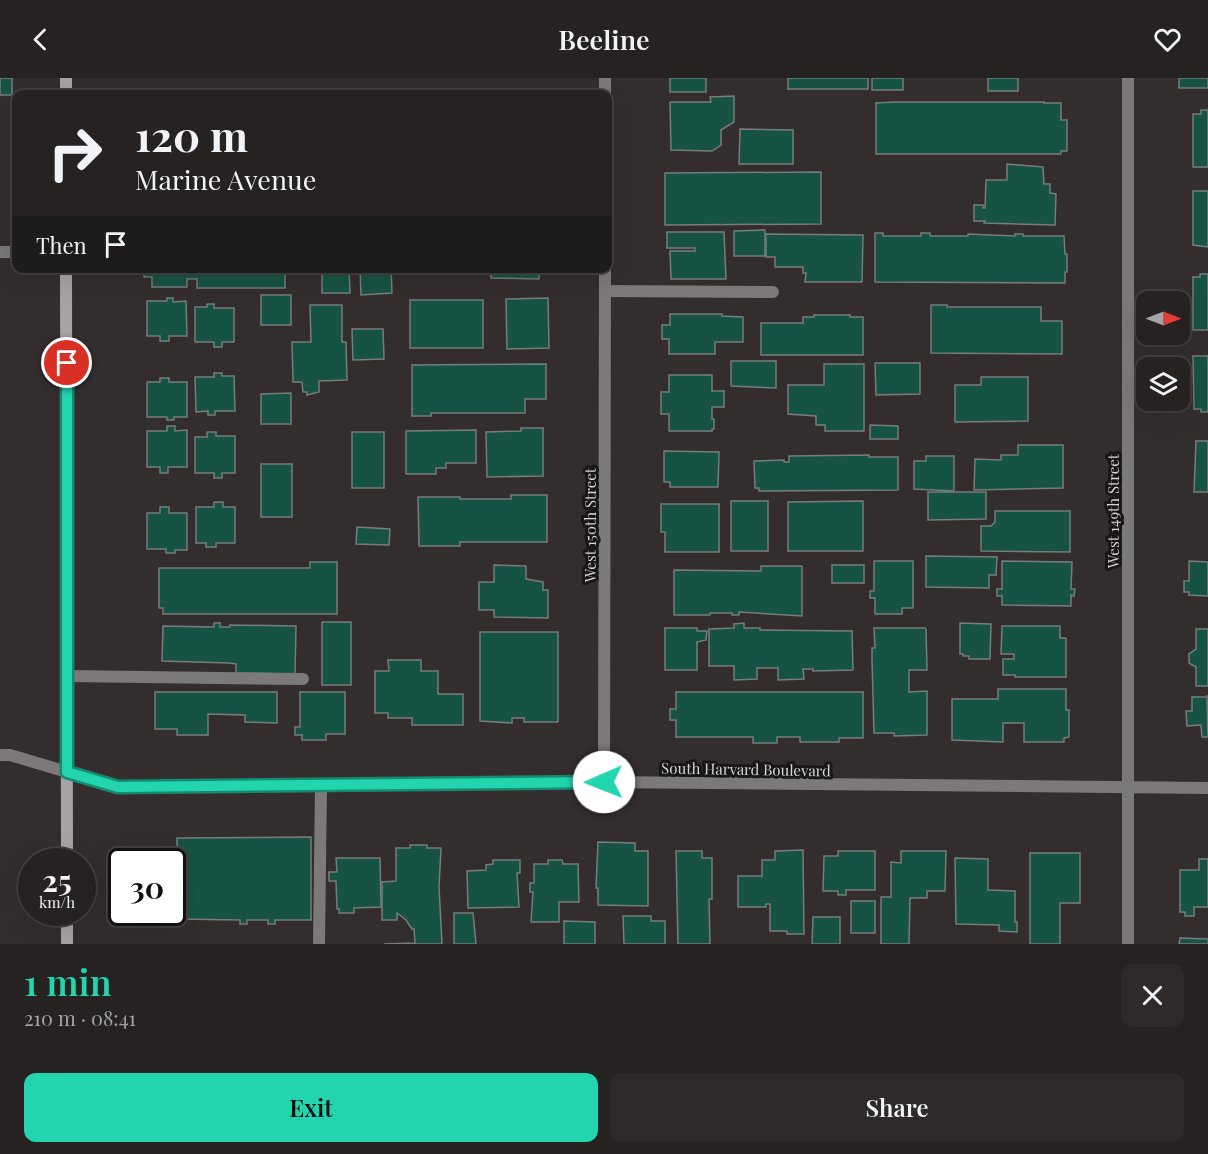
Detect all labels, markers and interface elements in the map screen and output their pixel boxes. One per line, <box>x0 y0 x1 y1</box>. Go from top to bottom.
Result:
text: Beeline <box>558 21 650 57</box>
icon: back <box>24 23 57 56</box>
icon: heart <box>1151 23 1184 56</box>
text: 120 m <box>135 107 248 163</box>
icon: right <box>36 114 114 192</box>
text: Marine Avenue <box>135 161 316 197</box>
icon: arrive <box>99 228 132 261</box>
text: Then <box>36 230 87 260</box>
north arrow <box>1136 291 1190 345</box>
map controls <box>1136 291 1190 411</box>
pin <box>41 337 92 388</box>
icon: arrive <box>50 346 83 379</box>
button: layers <box>1136 357 1190 411</box>
street label: West 149th Street <box>1103 453 1123 569</box>
street label: West 150th Street <box>580 467 600 583</box>
position arrow <box>572 750 636 814</box>
street label: South Harvard Boulevard <box>661 758 831 780</box>
speed limit sign: 30 <box>108 848 186 926</box>
text: 25 <box>42 860 72 900</box>
text: km/h <box>39 892 75 912</box>
text: 1 min <box>24 957 112 1005</box>
button: close <box>1121 964 1184 1027</box>
text: 210 m · 08:41 <box>24 1004 136 1031</box>
button: Exit <box>24 1073 598 1142</box>
button: Share <box>610 1073 1184 1142</box>

